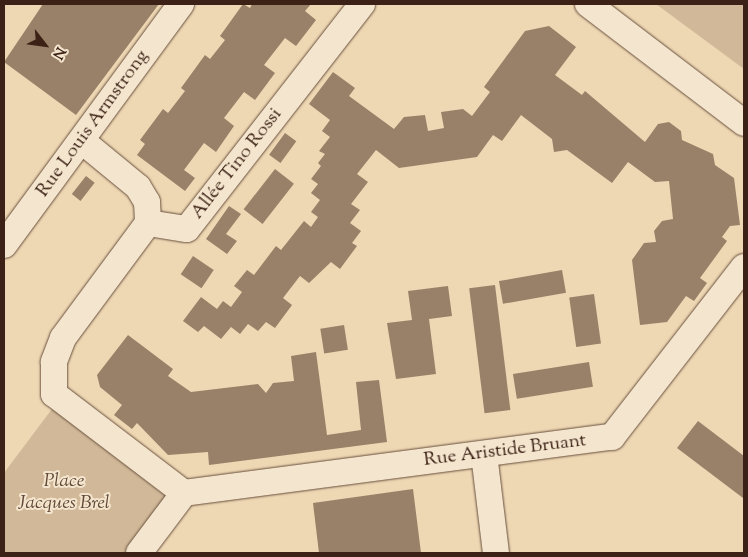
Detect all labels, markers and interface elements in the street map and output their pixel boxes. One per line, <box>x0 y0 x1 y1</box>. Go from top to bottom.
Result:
north arrow <box>20 20 70 70</box>
text: N <box>47 43 69 62</box>
street label: Rue Louis Armstrong <box>32 46 154 202</box>
street label: Allée Tino Rossi <box>187 104 287 224</box>
street label: Rue Aristide Bruant <box>422 430 588 472</box>
park label: Place Jacques Brel <box>18 471 110 515</box>

